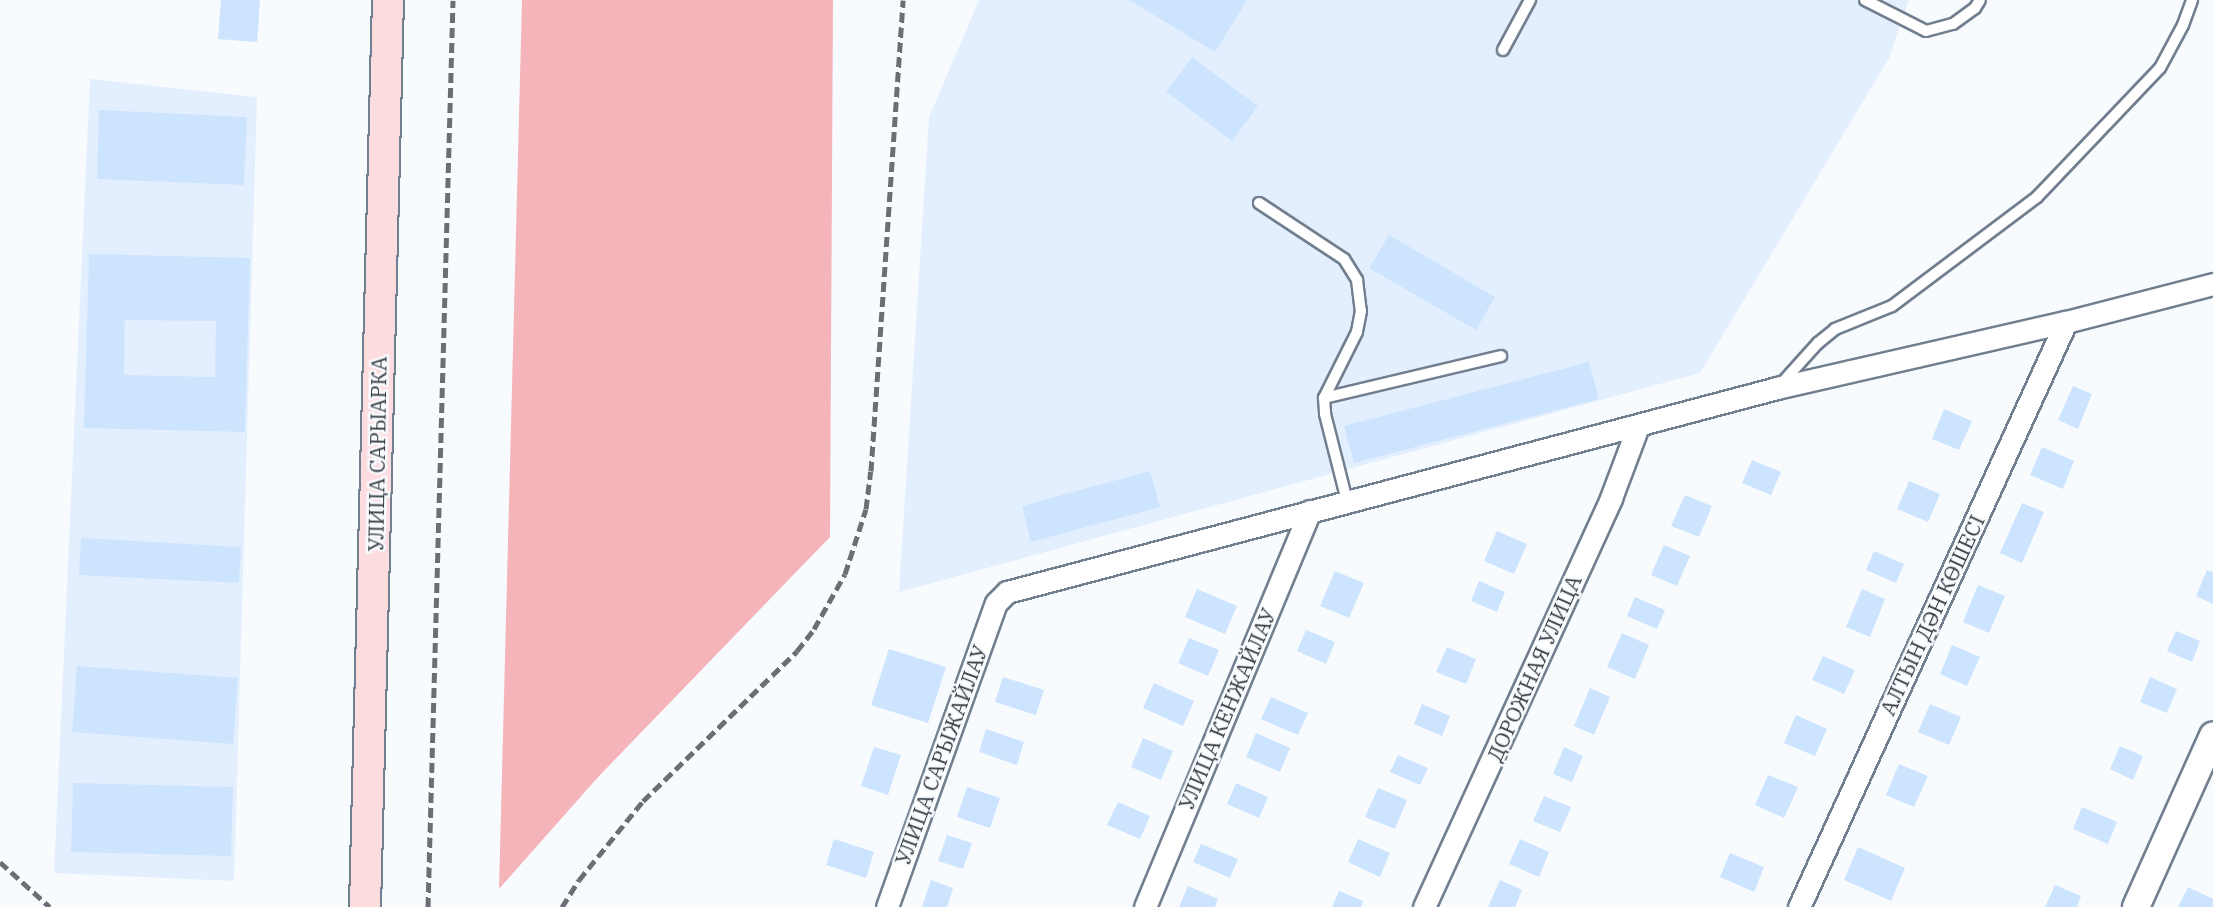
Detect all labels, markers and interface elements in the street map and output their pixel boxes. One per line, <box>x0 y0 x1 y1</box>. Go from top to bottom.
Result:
street label: УЛИЦА САРЫАРКА <box>363 356 391 552</box>
street label: АЛТЫН ДӘН КӨШЕСІ <box>1875 511 1989 719</box>
street label: ДОРОЖНАЯ УЛИЦА <box>1482 571 1586 765</box>
street label: УЛИЦА КЕНЖАЙЛАУ <box>1173 605 1281 813</box>
street label: УЛИЦА САРЫЖАЙЛАУ <box>890 642 992 868</box>

